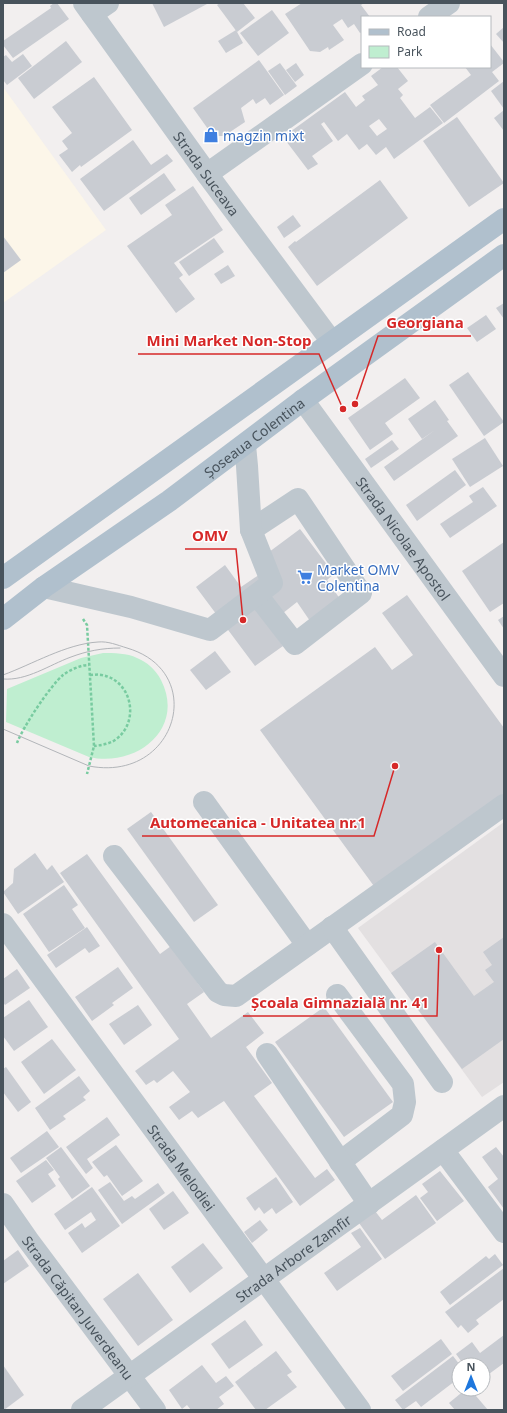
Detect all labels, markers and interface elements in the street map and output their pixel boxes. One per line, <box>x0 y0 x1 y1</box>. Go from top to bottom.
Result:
legend <box>361 16 491 68</box>
text: Road <box>397 23 426 40</box>
text: Park <box>397 43 423 60</box>
shop icon: magzin mixt <box>202 126 220 144</box>
place label: magzin mixt <box>223 126 304 145</box>
street label: Strada Suceava <box>170 127 244 219</box>
callout: Georgiana <box>378 309 471 336</box>
text: Georgiana <box>386 312 464 332</box>
callout: Mini Market Non-Stop <box>138 327 319 354</box>
text: Mini Market Non-Stop <box>146 330 312 350</box>
street label: Șoseaua Colentina <box>200 393 308 481</box>
street label: Strada Nicolae Apostol <box>352 473 455 604</box>
callout: OMV <box>185 522 236 549</box>
text: OMV <box>192 525 228 545</box>
place label: Market OMV Colentina <box>317 560 400 595</box>
supermarket icon: Market OMV Colentina <box>296 568 314 586</box>
callout: Automecanica - Unitatea nr.1 <box>142 809 374 836</box>
text: Automecanica - Unitatea nr.1 <box>150 812 366 832</box>
callout: Școala Gimnazială nr. 41 <box>243 989 437 1016</box>
text: Școala Gimnazială nr. 41 <box>251 992 429 1012</box>
street label: Strada Melodiei <box>144 1120 220 1214</box>
street label: Strada Arbore Zamfir <box>231 1210 355 1306</box>
street label: Strada Căpitan Juverdeanu <box>18 1232 138 1383</box>
north arrow <box>451 1357 491 1397</box>
text: N <box>467 1359 475 1374</box>

